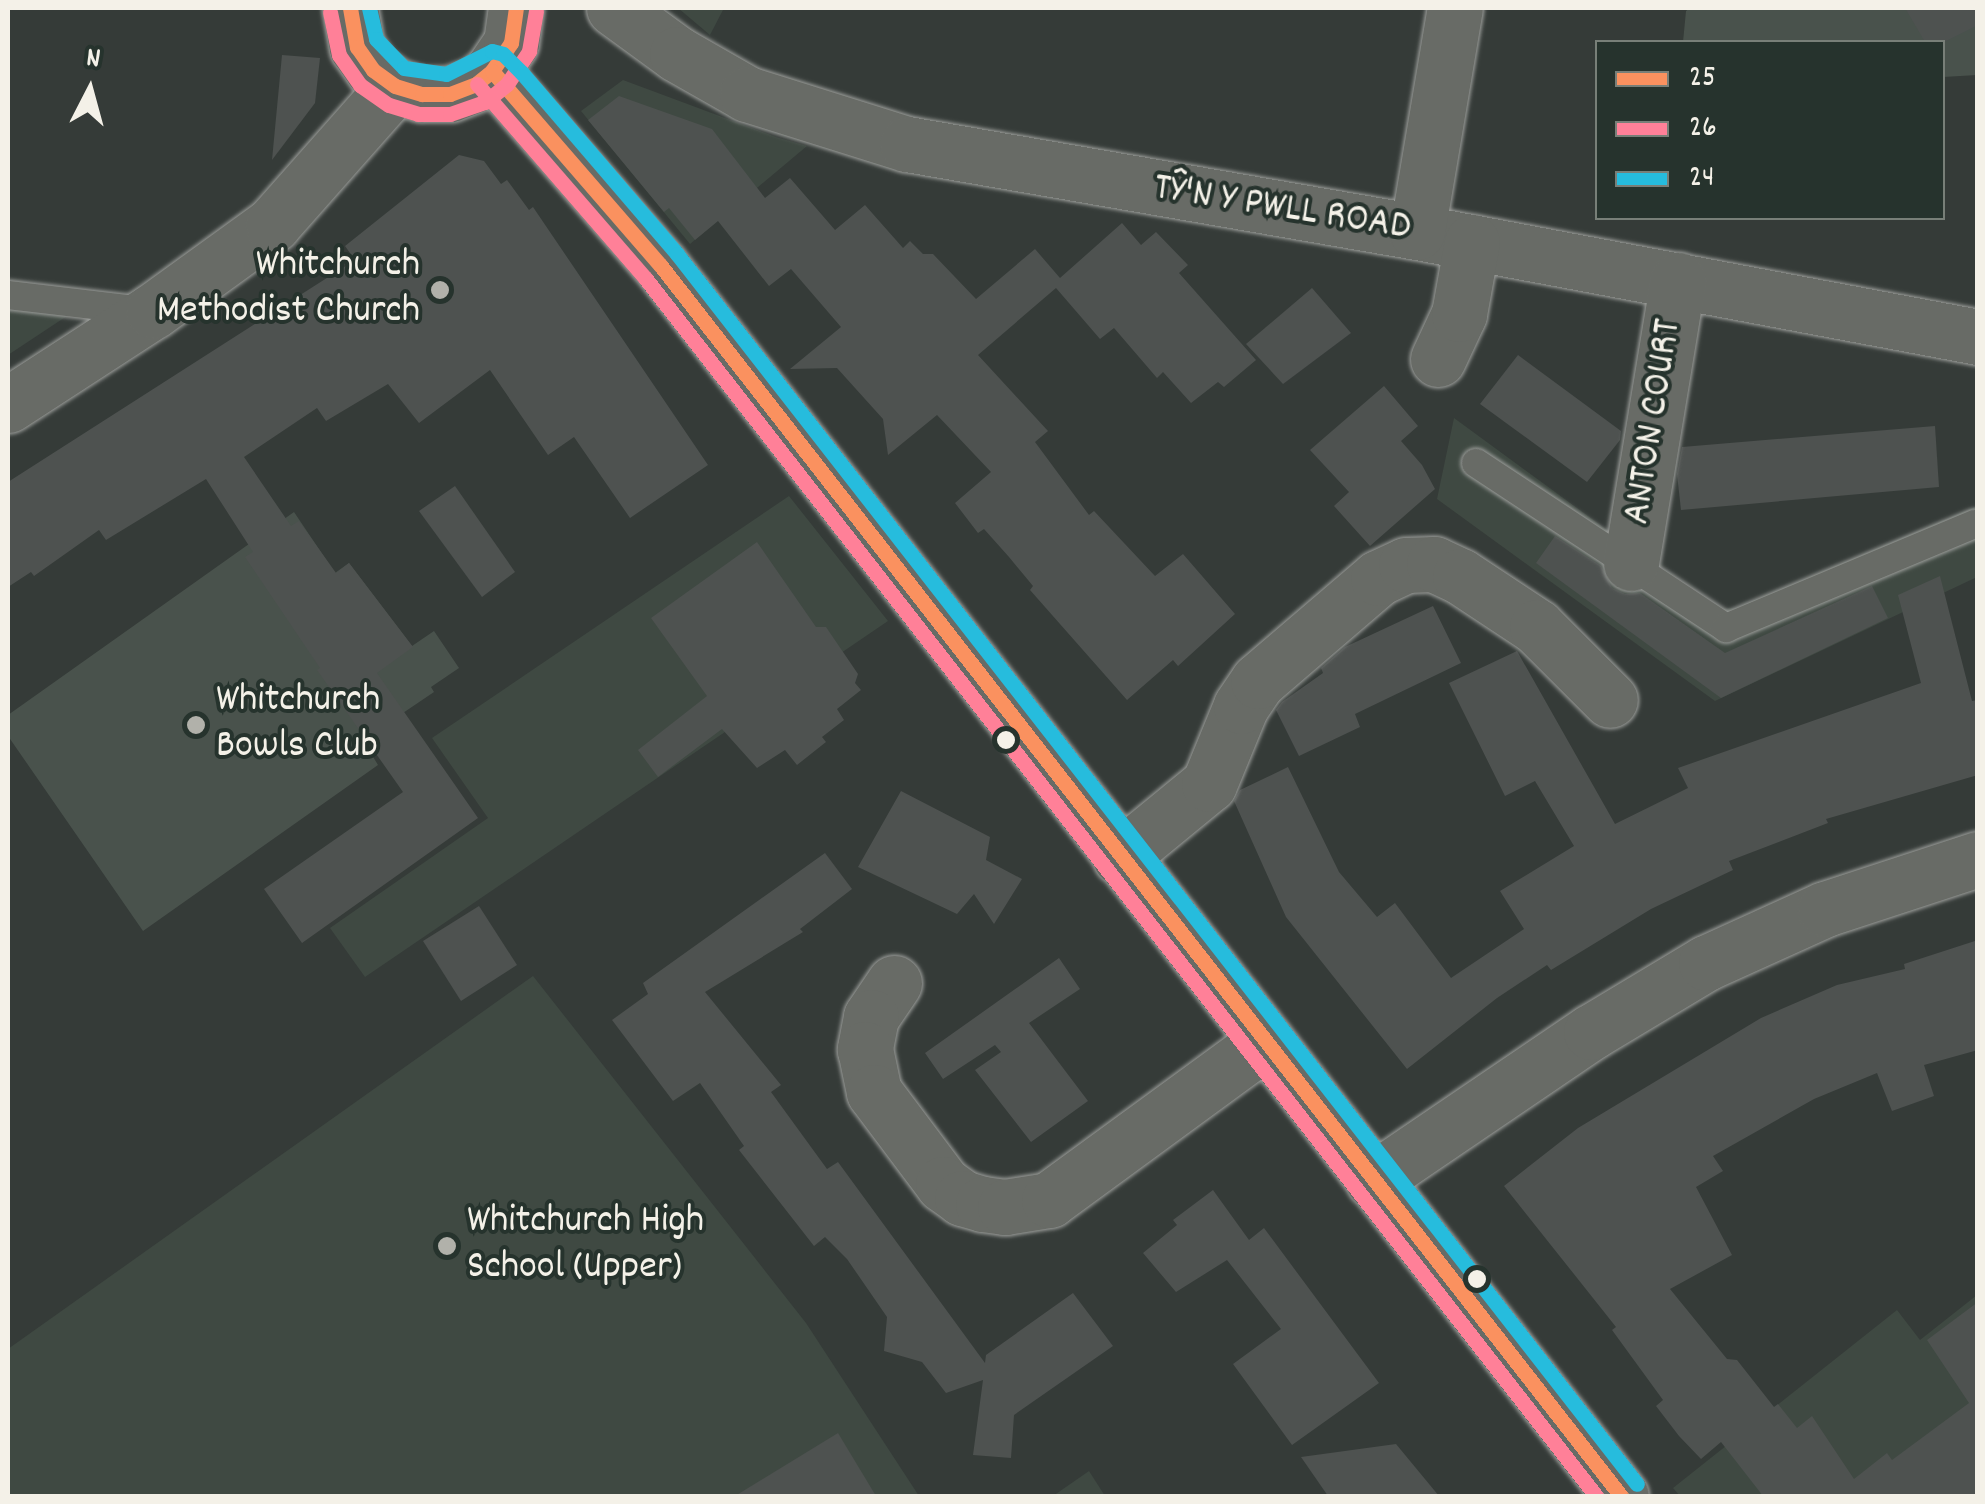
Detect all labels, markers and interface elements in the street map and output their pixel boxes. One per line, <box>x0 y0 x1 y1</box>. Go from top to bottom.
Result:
north arrow <box>40 40 140 140</box>
text: N <box>84 40 102 81</box>
legend <box>1595 40 1945 220</box>
text: 25 <box>1689 58 1716 101</box>
text: 26 <box>1689 108 1717 151</box>
text: 24 <box>1689 158 1715 201</box>
street label: TŶ'N Y PWLL ROAD <box>1150 166 1414 254</box>
place label: Whitchurch Methodist Church <box>157 243 420 337</box>
marker: Whitchurch Methodist Church <box>429 279 451 301</box>
street label: ANTON COURT <box>1615 316 1695 528</box>
place label: Whitchurch Bowls Club <box>216 678 380 772</box>
marker: Whitchurch Bowls Club <box>185 714 207 736</box>
unlabelled marker <box>996 730 1016 750</box>
place label: Whitchurch High School (Upper) <box>467 1199 704 1293</box>
marker: Whitchurch High School (Upper) <box>436 1235 458 1257</box>
unlabelled marker <box>1467 1269 1487 1289</box>

